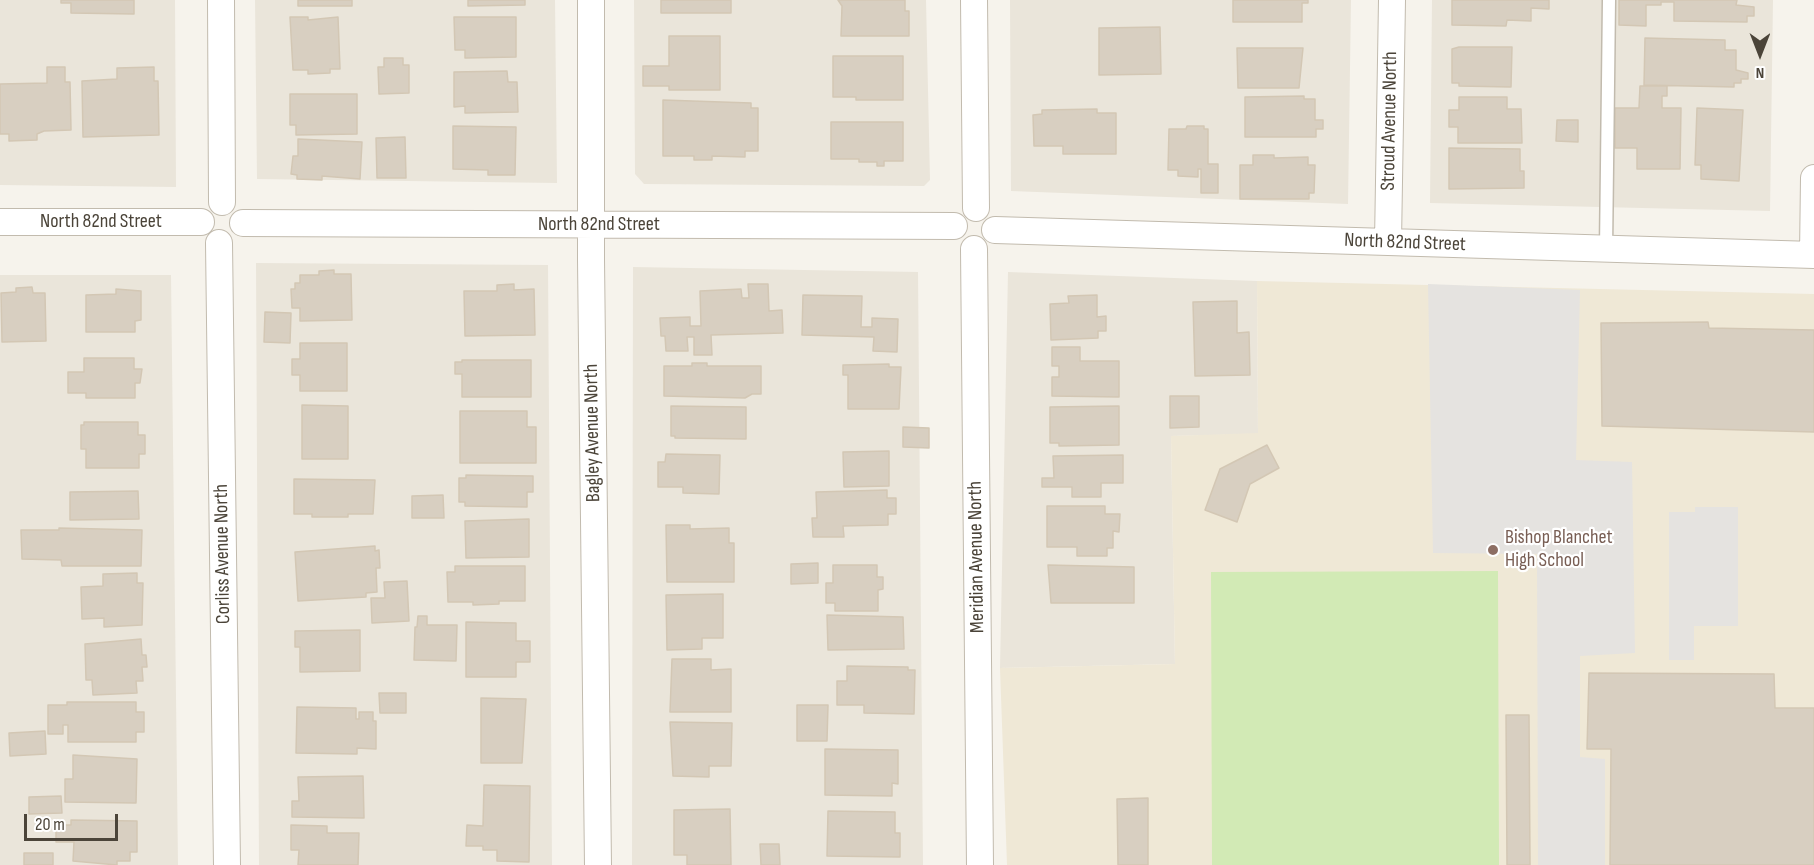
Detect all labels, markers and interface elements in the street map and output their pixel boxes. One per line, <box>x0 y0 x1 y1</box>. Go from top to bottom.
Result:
north arrow <box>1730 24 1790 84</box>
street label: Stroud Avenue North <box>1377 51 1403 191</box>
text: N <box>1756 63 1764 82</box>
street label: North 82nd Street <box>40 210 162 234</box>
street label: North 82nd Street <box>538 213 660 237</box>
street label: North 82nd Street <box>1344 229 1466 257</box>
street label: Bagley Avenue North <box>580 364 606 502</box>
street label: Meridian Avenue North <box>964 481 990 633</box>
street label: Corliss Avenue North <box>210 484 236 624</box>
place label: Bishop Blanchet High School <box>1505 526 1613 573</box>
marker: Bishop Blanchet High School <box>1486 543 1500 557</box>
scale bar <box>27 802 122 840</box>
text: 20 m <box>35 814 65 835</box>

